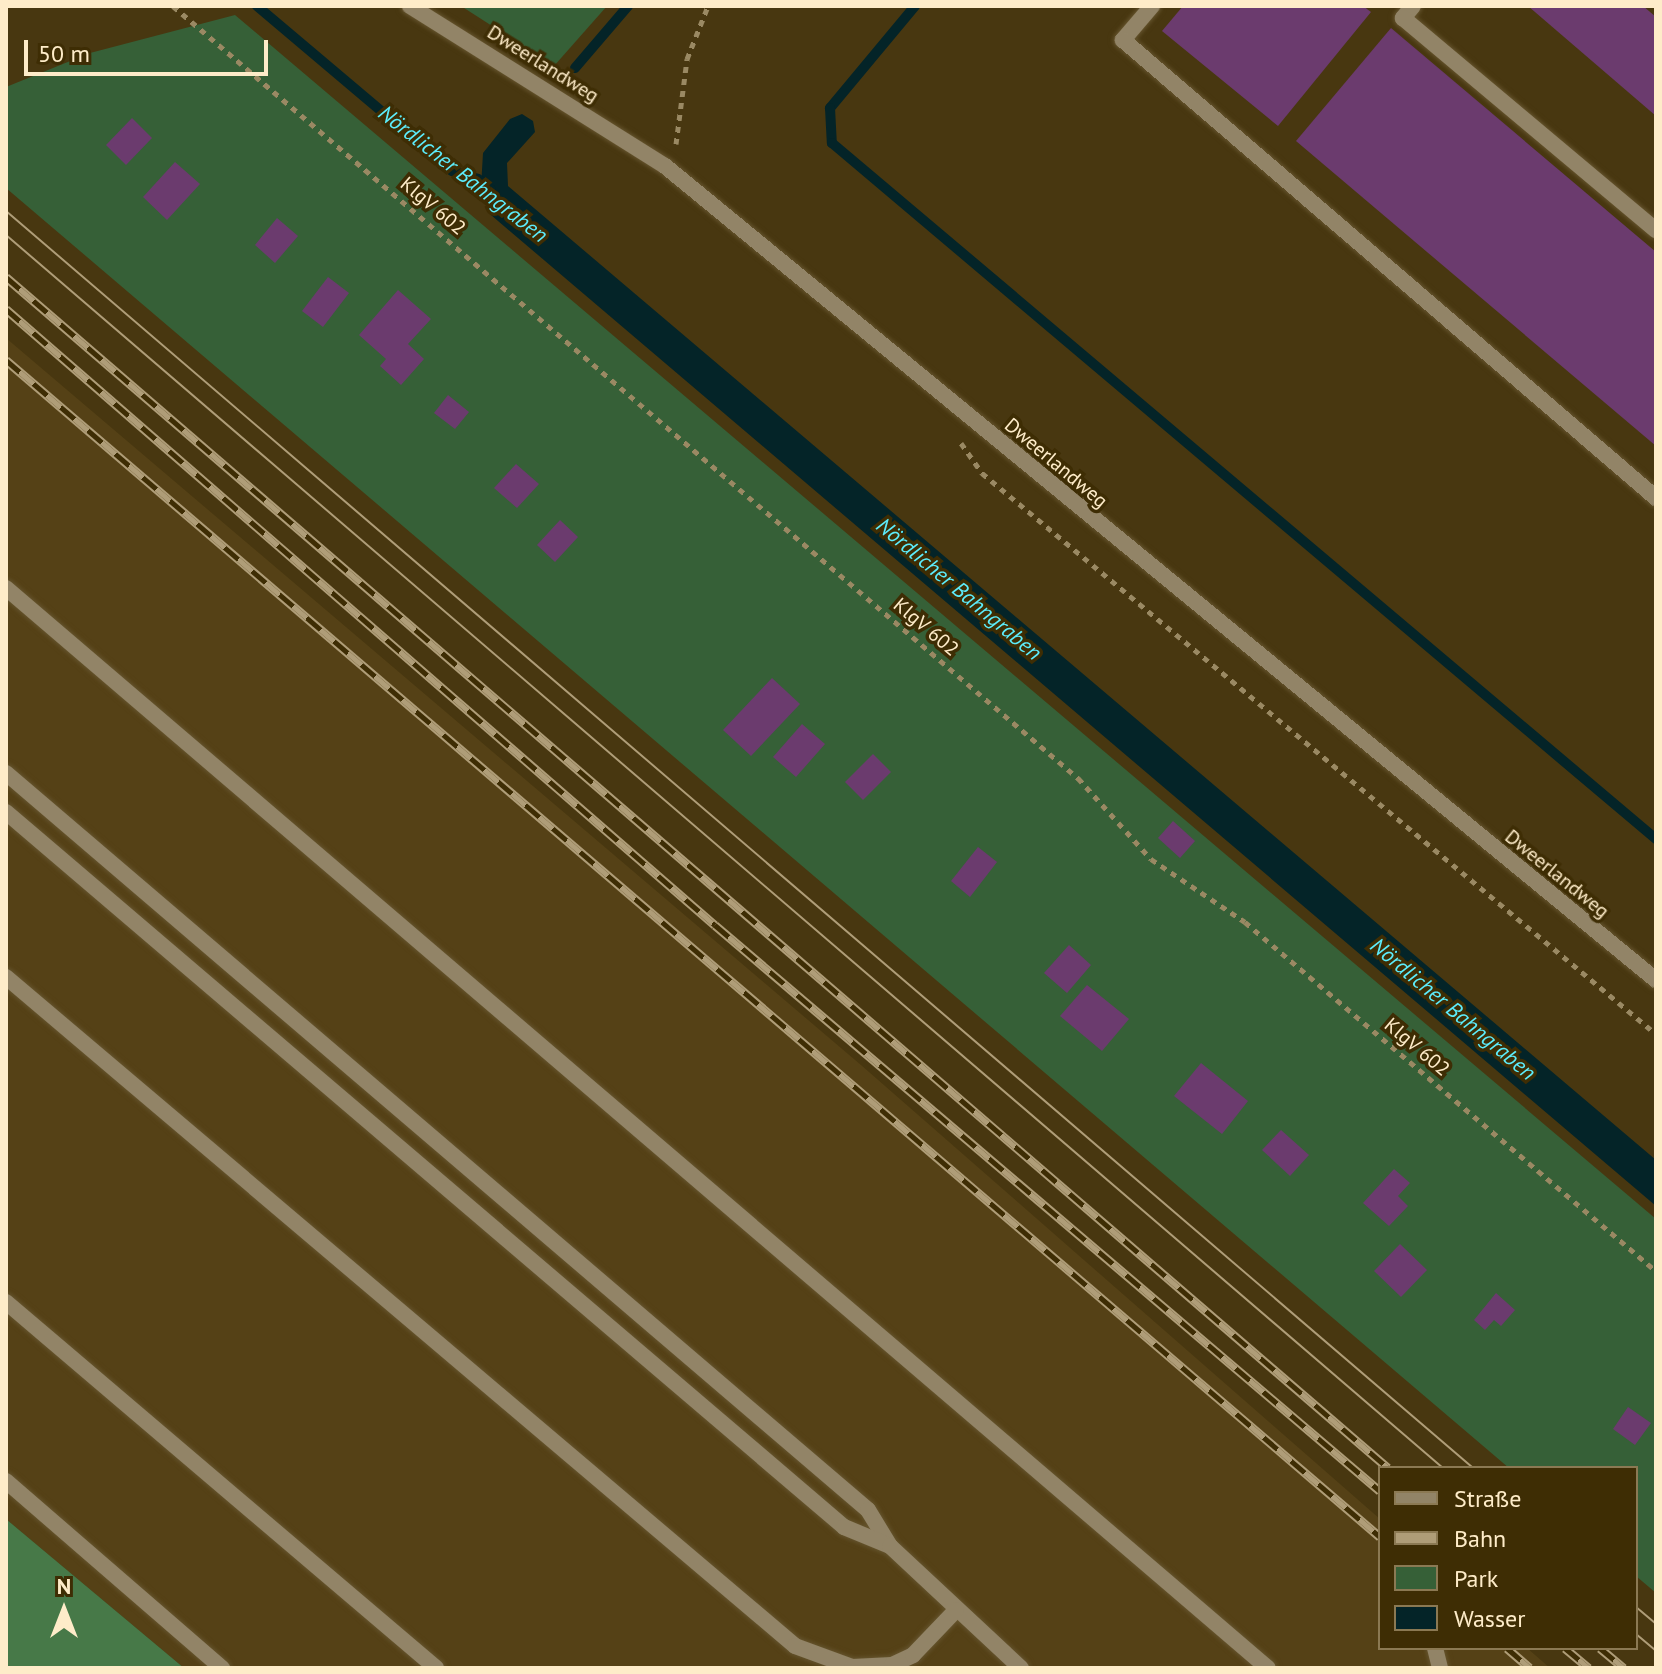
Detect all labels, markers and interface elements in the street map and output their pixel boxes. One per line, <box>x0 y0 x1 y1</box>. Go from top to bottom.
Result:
street label: Dweerlandweg <box>483 20 603 108</box>
scale bar <box>28 24 272 74</box>
text: 50 m <box>38 38 90 69</box>
water label: Nördlicher Bahngraben <box>373 100 553 248</box>
street label: KlgV 602 <box>395 172 471 240</box>
street label: Dweerlandweg <box>1000 413 1112 513</box>
water label: Nördlicher Bahngraben <box>871 512 1047 666</box>
street label: KlgV 602 <box>888 593 964 661</box>
street label: Dweerlandweg <box>1500 825 1614 923</box>
water label: Nördlicher Bahngraben <box>1365 932 1541 1086</box>
street label: KlgV 602 <box>1379 1013 1455 1081</box>
legend <box>1378 1466 1638 1650</box>
text: Straße <box>1454 1483 1521 1514</box>
text: Bahn <box>1454 1523 1506 1554</box>
text: Park <box>1454 1563 1498 1594</box>
north arrow <box>24 1570 104 1650</box>
text: N <box>57 1572 71 1600</box>
text: Wasser <box>1454 1603 1525 1634</box>

